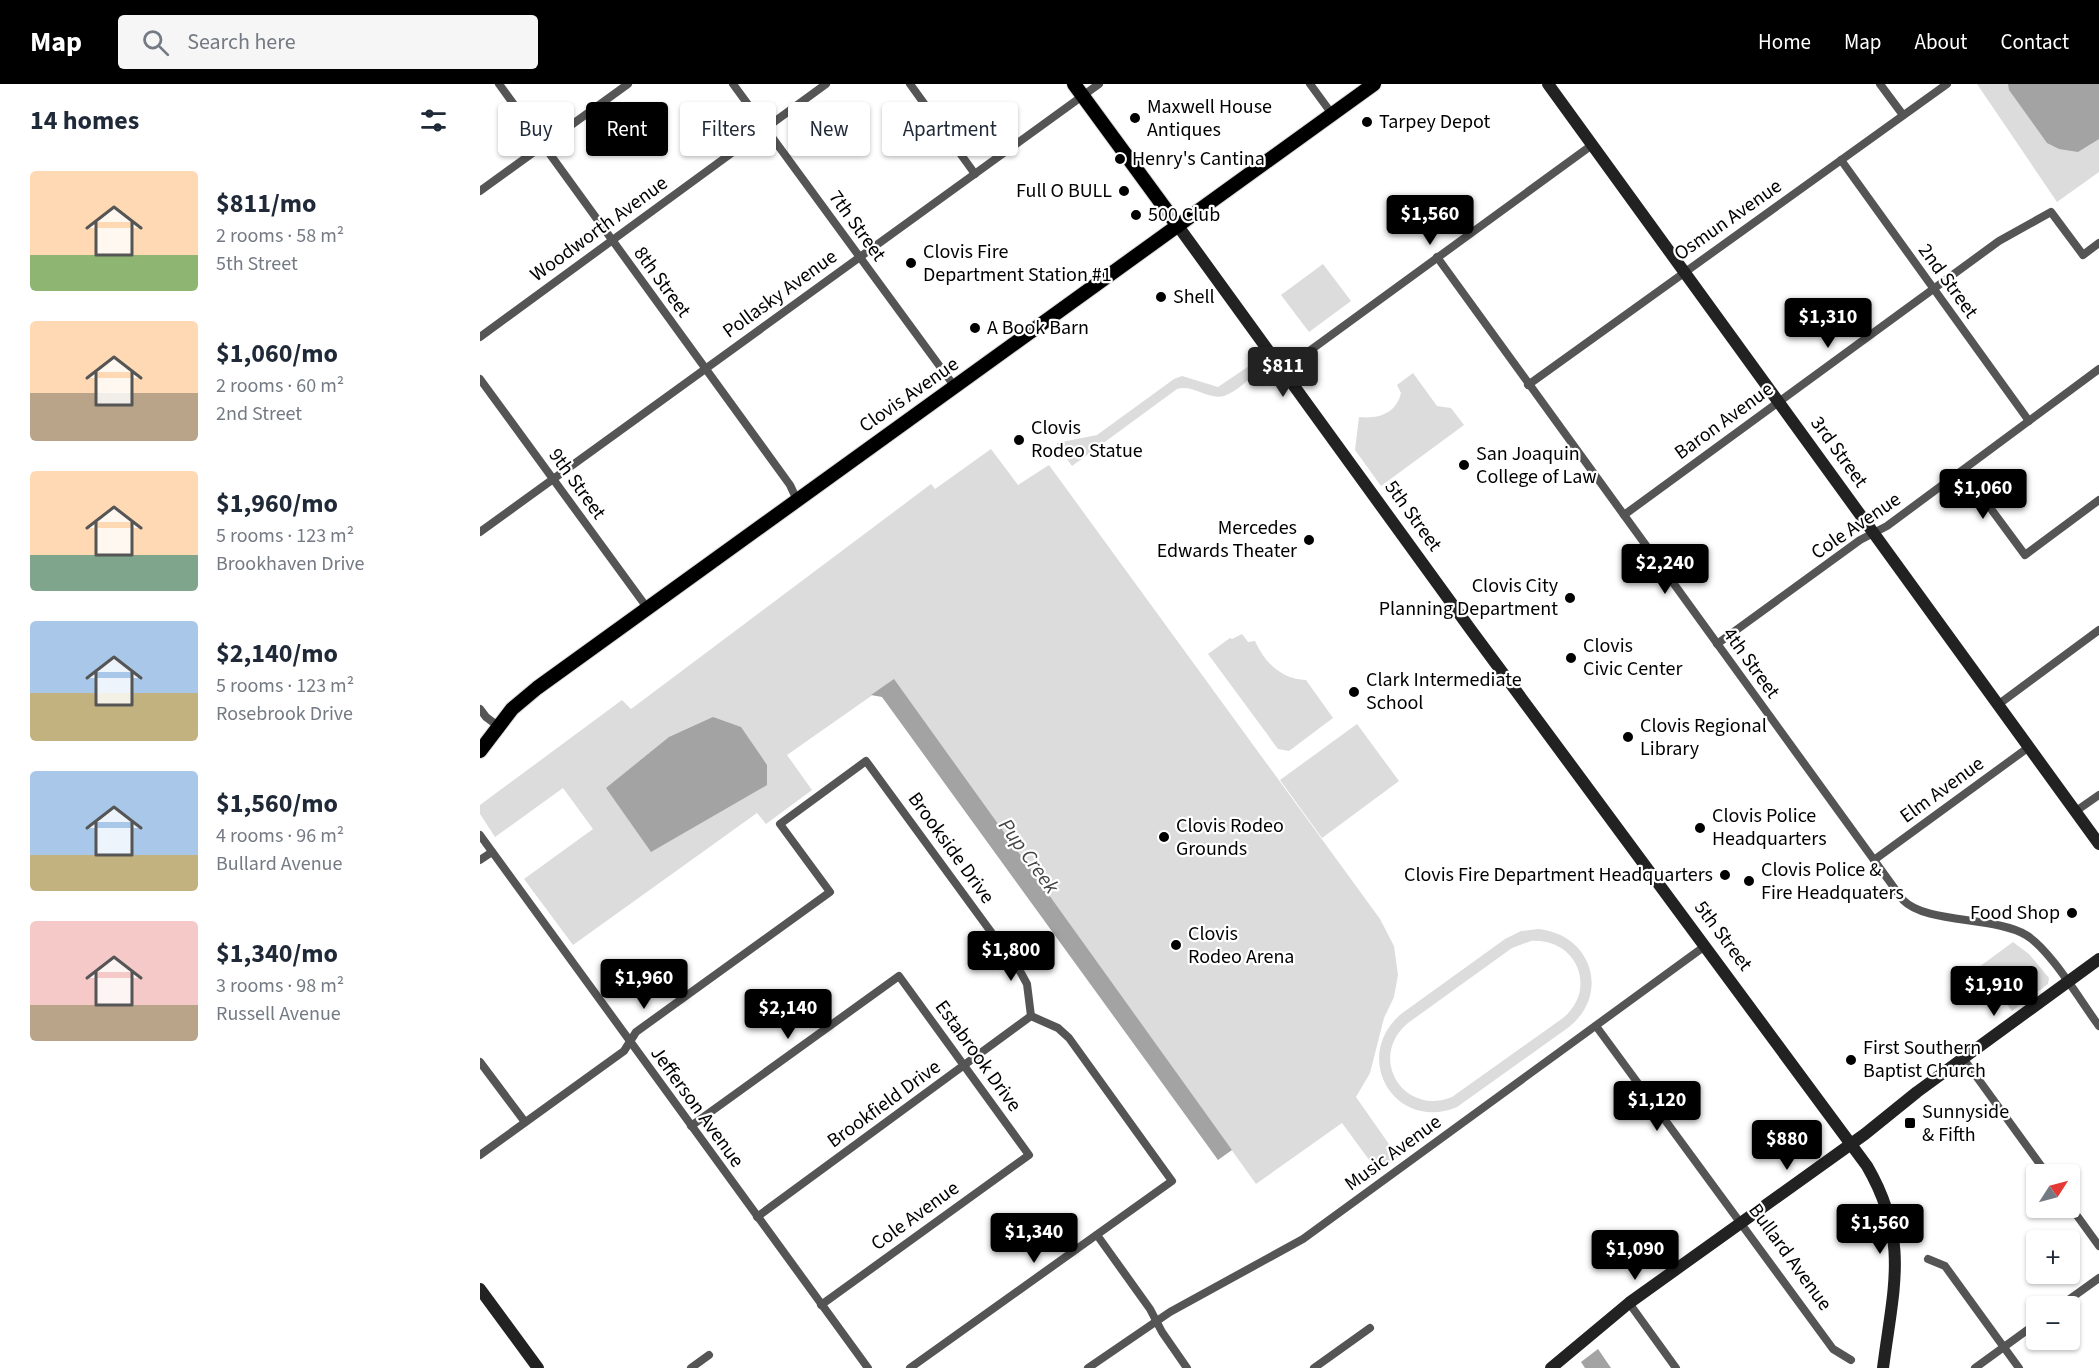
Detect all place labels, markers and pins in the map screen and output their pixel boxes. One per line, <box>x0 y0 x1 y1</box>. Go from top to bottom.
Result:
place label: Maxwell House Antiques <box>1147 93 1272 144</box>
place label: Tarpey Depot <box>1379 108 1491 136</box>
marker: Maxwell House Antiques <box>1128 111 1142 125</box>
marker: Tarpey Depot <box>1360 115 1374 129</box>
place label: Henry's Cantina <box>1132 145 1265 173</box>
marker: Henry's Cantina <box>1113 152 1127 166</box>
place label: Full O BULL <box>1016 177 1112 205</box>
marker: Full O BULL <box>1117 184 1131 198</box>
pin: $1,560 <box>1381 195 1479 246</box>
place label: 500 Club <box>1148 201 1220 229</box>
marker: 500 Club <box>1129 208 1143 222</box>
place label: Clovis Fire Department Station #1 <box>923 238 1112 289</box>
marker: Clovis Fire Department Station #1 <box>904 256 918 270</box>
place label: Shell <box>1173 283 1215 311</box>
marker: Shell <box>1154 290 1168 304</box>
pin: $1,310 <box>1779 298 1877 349</box>
place label: A Book Barn <box>987 314 1089 342</box>
marker: A Book Barn <box>968 321 982 335</box>
pin: $811 <box>1247 347 1319 398</box>
place label: Clovis Rodeo Statue <box>1031 414 1143 465</box>
marker: Clovis Rodeo Statue <box>1012 433 1026 447</box>
place label: San Joaquin College of Law <box>1476 440 1597 491</box>
marker: San Joaquin College of Law <box>1457 458 1471 472</box>
pin: $1,060 <box>1934 469 2032 520</box>
place label: Mercedes Edwards Theater <box>1157 514 1297 565</box>
marker: Mercedes Edwards Theater <box>1302 533 1316 547</box>
pin: $2,240 <box>1616 544 1714 595</box>
place label: Clovis City Planning Department <box>1379 572 1559 623</box>
marker: Clovis City Planning Department <box>1563 591 1577 605</box>
place label: Clovis Civic Center <box>1583 632 1682 683</box>
marker: Clovis Civic Center <box>1564 651 1578 665</box>
place label: Clark Intermediate School <box>1366 666 1522 717</box>
marker: Clark Intermediate School <box>1347 685 1361 699</box>
place label: Clovis Regional Library <box>1640 712 1767 763</box>
marker: Clovis Regional Library <box>1621 730 1635 744</box>
place label: Clovis Police Headquarters <box>1712 802 1827 853</box>
place label: Clovis Rodeo Grounds <box>1176 812 1284 863</box>
marker: Clovis Police Headquarters <box>1693 821 1707 835</box>
marker: Clovis Rodeo Grounds <box>1157 830 1171 844</box>
place label: Clovis Police & Fire Headquaters <box>1761 856 1904 907</box>
place label: Clovis Fire Department Headquarters <box>1404 861 1713 889</box>
marker: Clovis Fire Department Headquarters <box>1718 868 1732 882</box>
marker: Clovis Police & Fire Headquaters <box>1742 874 1756 888</box>
place label: Food Shop <box>1970 899 2060 927</box>
marker: Food Shop <box>2065 906 2079 920</box>
place label: Clovis Rodeo Arena <box>1188 920 1294 971</box>
pin: $1,800 <box>962 931 1060 982</box>
marker: Clovis Rodeo Arena <box>1169 938 1183 952</box>
pin: $1,960 <box>595 959 693 1010</box>
pin: $1,910 <box>1945 966 2043 1017</box>
pin: $2,140 <box>739 989 837 1040</box>
place label: First Southern Baptist Church <box>1863 1034 1986 1085</box>
marker: First Southern Baptist Church <box>1844 1053 1858 1067</box>
pin: $1,120 <box>1608 1081 1706 1132</box>
place label: Sunnyside & Fifth <box>1922 1098 2009 1149</box>
marker: Sunnyside & Fifth <box>1903 1116 1917 1130</box>
pin: $880 <box>1751 1120 1823 1171</box>
pin: $1,560 <box>1831 1204 1929 1255</box>
pin: $1,340 <box>985 1213 1083 1264</box>
pin: $1,090 <box>1586 1230 1684 1281</box>

